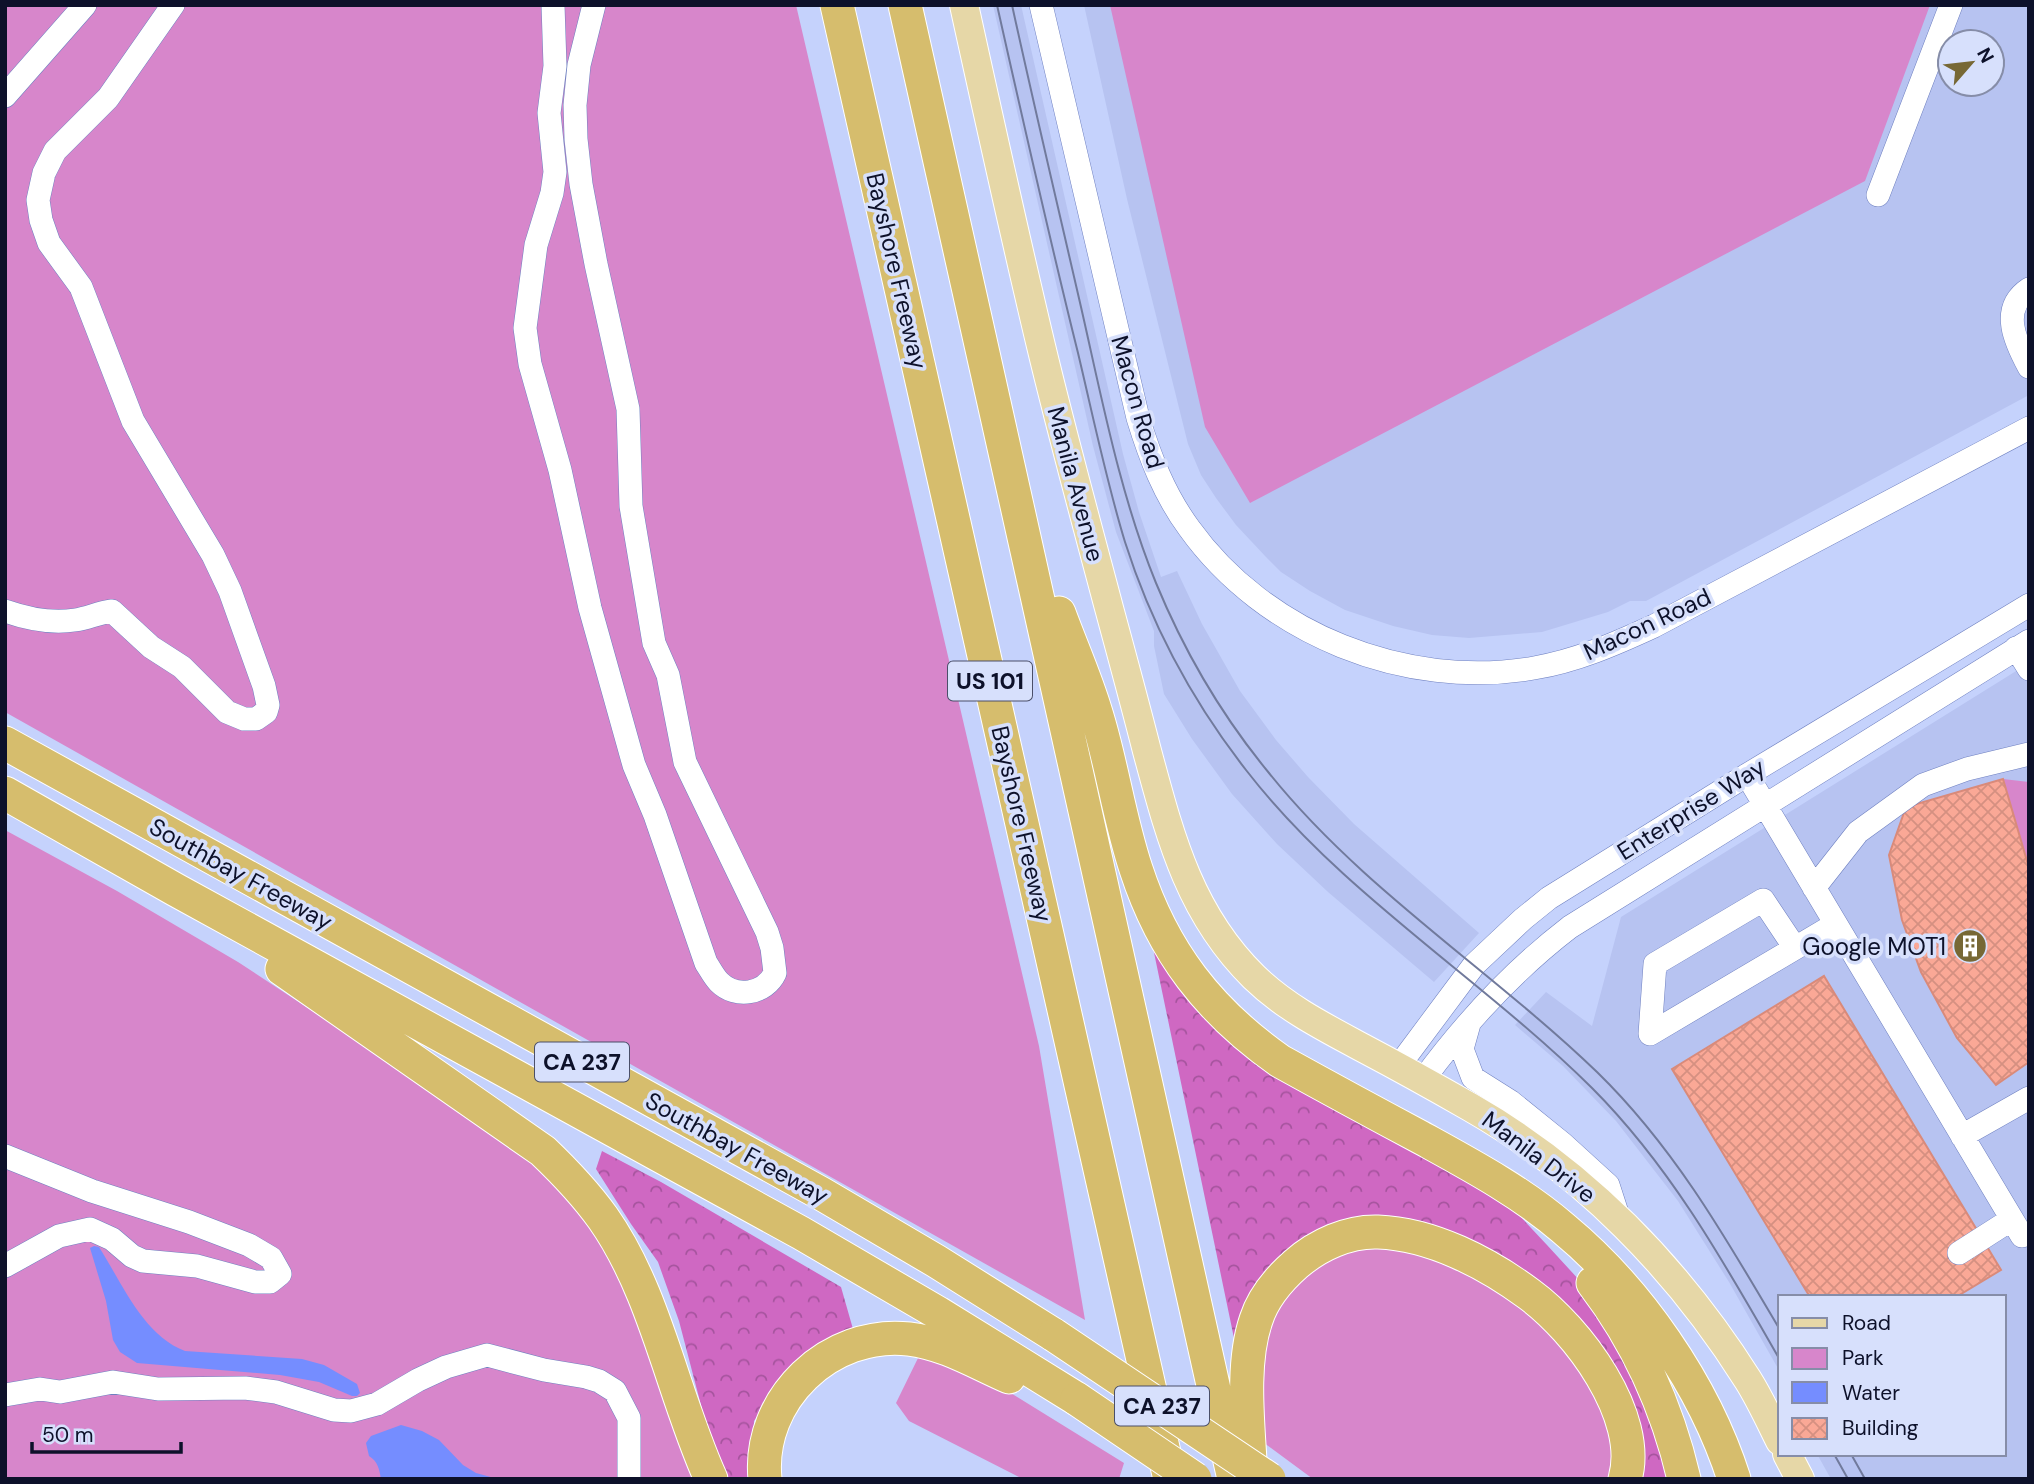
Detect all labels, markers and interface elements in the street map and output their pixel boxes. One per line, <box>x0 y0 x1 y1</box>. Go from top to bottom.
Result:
north arrow <box>1936 28 2006 98</box>
text: N <box>1971 43 2000 67</box>
street label: Bayshore Freeway <box>859 170 935 372</box>
street label: Macon Road <box>1104 332 1172 472</box>
street label: Manila Avenue <box>1040 403 1112 565</box>
street label: Macon Road <box>1578 581 1716 667</box>
road number: US 101 <box>948 662 1032 701</box>
street label: Bayshore Freeway <box>984 723 1060 925</box>
street label: Enterprise Way <box>1611 751 1771 867</box>
street label: Southbay Freeway <box>144 811 338 937</box>
building icon: Google MOT1 <box>1951 927 1989 965</box>
place label: Google MOT1 <box>1802 931 1946 962</box>
road number: CA 237 <box>535 1042 629 1082</box>
street label: Southbay Freeway <box>640 1085 834 1211</box>
street label: Manila Drive <box>1476 1104 1602 1210</box>
legend <box>1778 1295 2006 1456</box>
text: Road <box>1842 1309 1891 1337</box>
text: Park <box>1842 1344 1884 1372</box>
text: Water <box>1842 1379 1900 1407</box>
road number: CA 237 <box>1115 1386 1209 1426</box>
scale bar <box>32 1410 180 1454</box>
text: Building <box>1842 1414 1919 1442</box>
text: 50 m <box>42 1421 93 1449</box>

